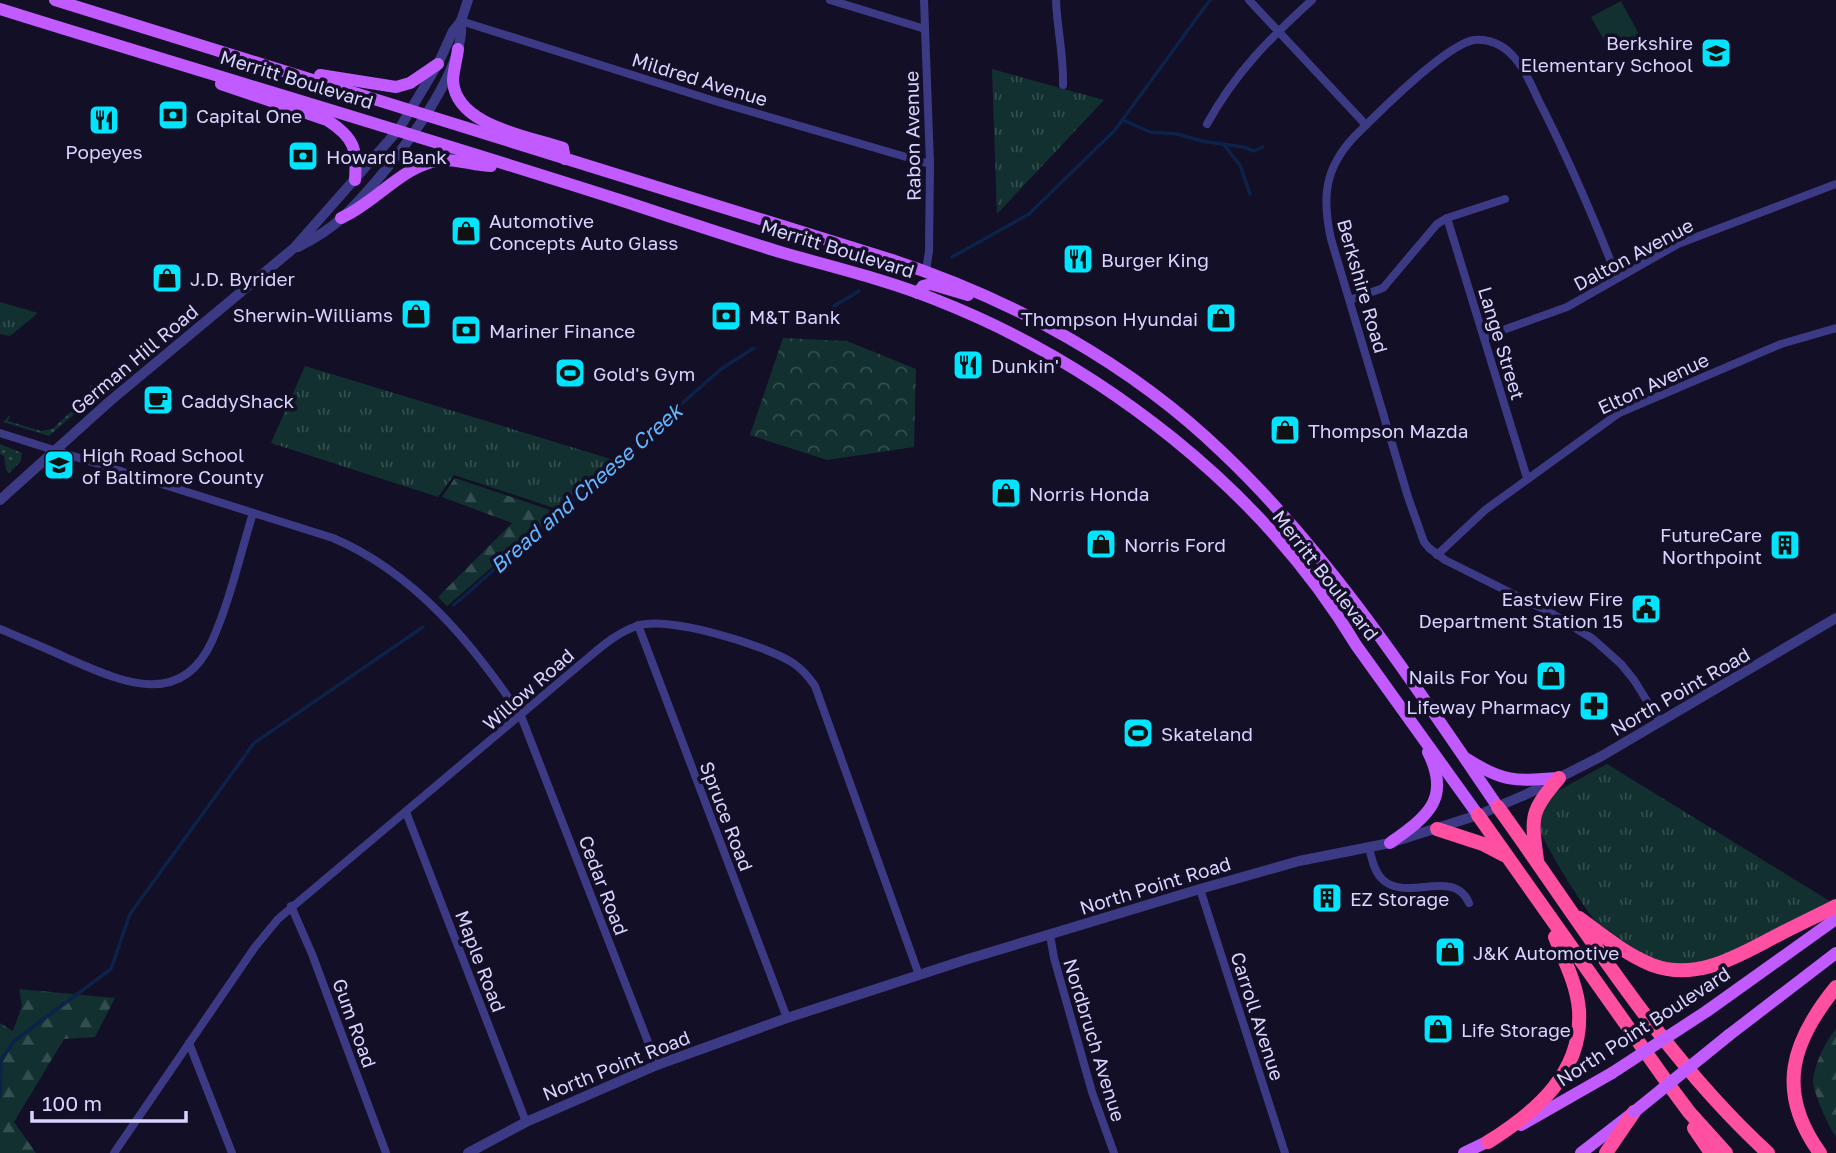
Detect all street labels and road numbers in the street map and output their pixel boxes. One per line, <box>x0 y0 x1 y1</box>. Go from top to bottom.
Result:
street label: Merritt Boulevard <box>218 45 376 113</box>
street label: Mildred Avenue <box>629 47 771 111</box>
street label: Rabon Avenue <box>899 71 925 201</box>
street label: Dalton Avenue <box>1569 213 1697 295</box>
street label: Merritt Boulevard <box>759 214 917 282</box>
street label: Berkshire Road <box>1333 216 1393 356</box>
street label: Lange Street <box>1474 284 1530 402</box>
street label: German Hill Road <box>66 299 202 419</box>
street label: Elton Avenue <box>1594 347 1712 419</box>
street label: Merritt Boulevard <box>1268 505 1384 645</box>
street label: North Point Road <box>1606 642 1754 740</box>
street label: Willow Road <box>478 643 578 735</box>
street label: Spruce Road <box>696 758 758 874</box>
street label: Cedar Road <box>574 832 634 938</box>
street label: North Point Road <box>1077 851 1233 919</box>
street label: Maple Road <box>451 907 511 1015</box>
street label: Carroll Avenue <box>1226 949 1290 1083</box>
street label: Nordbruch Avenue <box>1059 956 1131 1124</box>
street label: North Point Boulevard <box>1552 961 1734 1091</box>
street label: Gum Road <box>328 975 382 1071</box>
street label: North Point Road <box>539 1025 693 1105</box>

